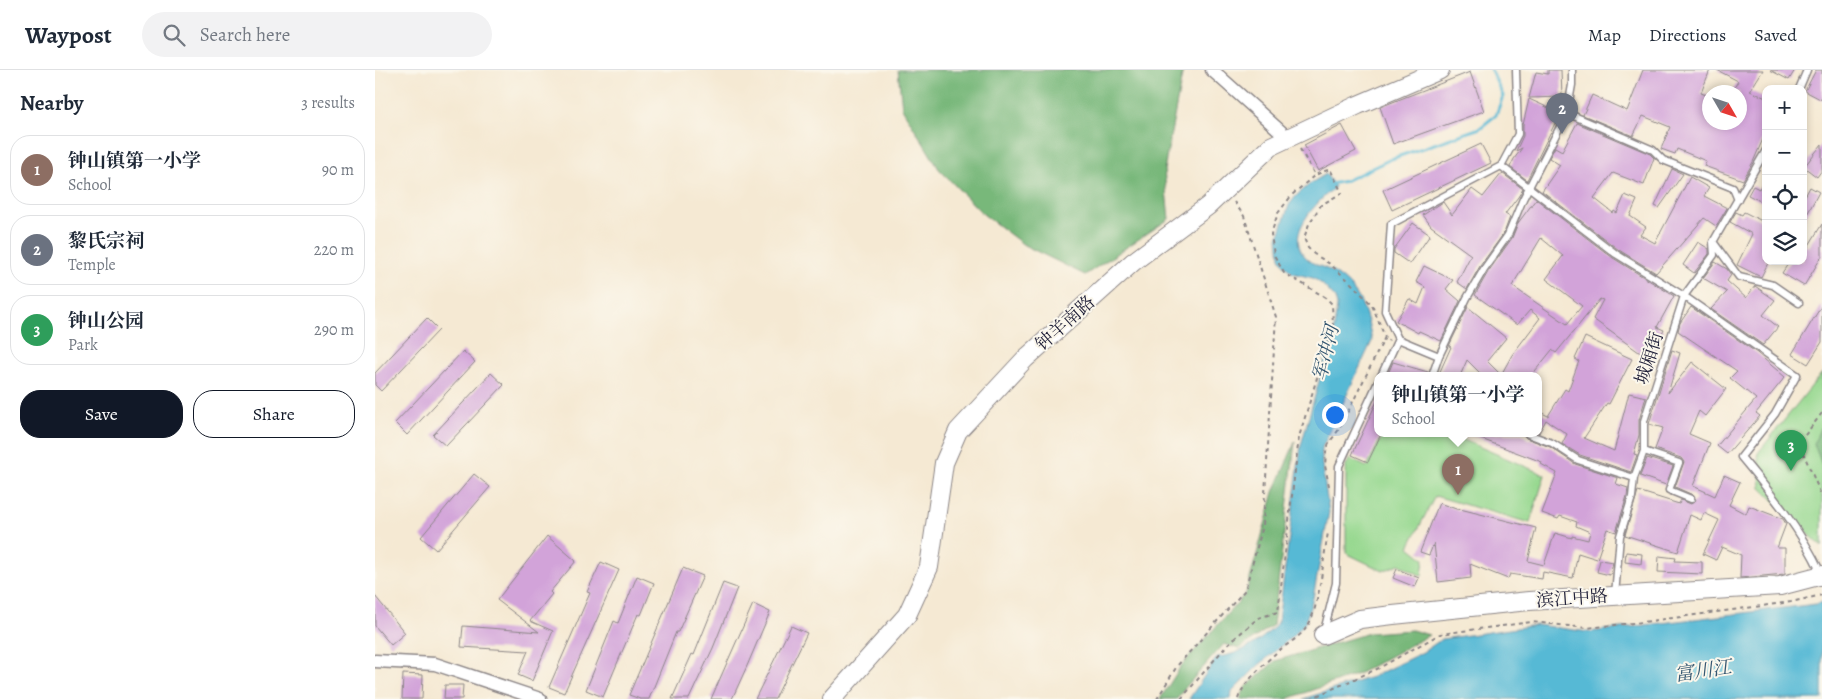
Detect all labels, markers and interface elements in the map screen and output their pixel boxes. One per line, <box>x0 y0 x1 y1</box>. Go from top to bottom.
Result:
search box <box>142 12 492 57</box>
text: Waypost <box>25 19 112 51</box>
icon: search <box>160 21 188 49</box>
text: Search here <box>200 22 290 48</box>
text: Map <box>1588 23 1621 47</box>
text: Directions <box>1649 23 1726 47</box>
text: Saved <box>1754 23 1797 47</box>
north arrow <box>1702 85 1747 130</box>
map controls <box>1762 85 1807 265</box>
button: + <box>1762 85 1807 130</box>
text: Nearby <box>20 89 83 117</box>
text: 3 results <box>301 92 355 114</box>
pin: 2 <box>1546 93 1578 134</box>
button: − <box>1762 130 1807 175</box>
text: 钟山镇第一小学 <box>68 148 201 174</box>
text: 1 <box>34 159 40 181</box>
text: 90 m <box>322 159 354 181</box>
text: School <box>68 174 111 196</box>
button: locate <box>1762 175 1807 220</box>
button: layers <box>1762 220 1807 265</box>
text: 黎氏宗祠 <box>68 228 144 254</box>
text: 2 <box>33 239 41 261</box>
text: 220 m <box>314 239 354 261</box>
text: Temple <box>68 254 116 276</box>
street label: 钟羊南路 <box>1030 290 1100 356</box>
text: 钟山公园 <box>68 308 144 334</box>
text: 3 <box>34 319 40 341</box>
text: 290 m <box>314 319 354 341</box>
water label: 军冲河 <box>1306 319 1346 384</box>
street label: 城厢街 <box>1629 329 1669 387</box>
text: Park <box>68 334 98 356</box>
popup <box>1374 372 1542 437</box>
text: 钟山镇第一小学 <box>1391 382 1525 408</box>
button: Save <box>20 390 183 438</box>
button: Share <box>193 390 355 438</box>
your location <box>1322 402 1348 428</box>
text: School <box>1391 408 1435 430</box>
pin: 3 <box>1775 430 1807 471</box>
pin: 1 <box>1442 454 1474 495</box>
street label: 滨江中路 <box>1535 584 1609 612</box>
water label: 富川江 <box>1673 654 1736 688</box>

